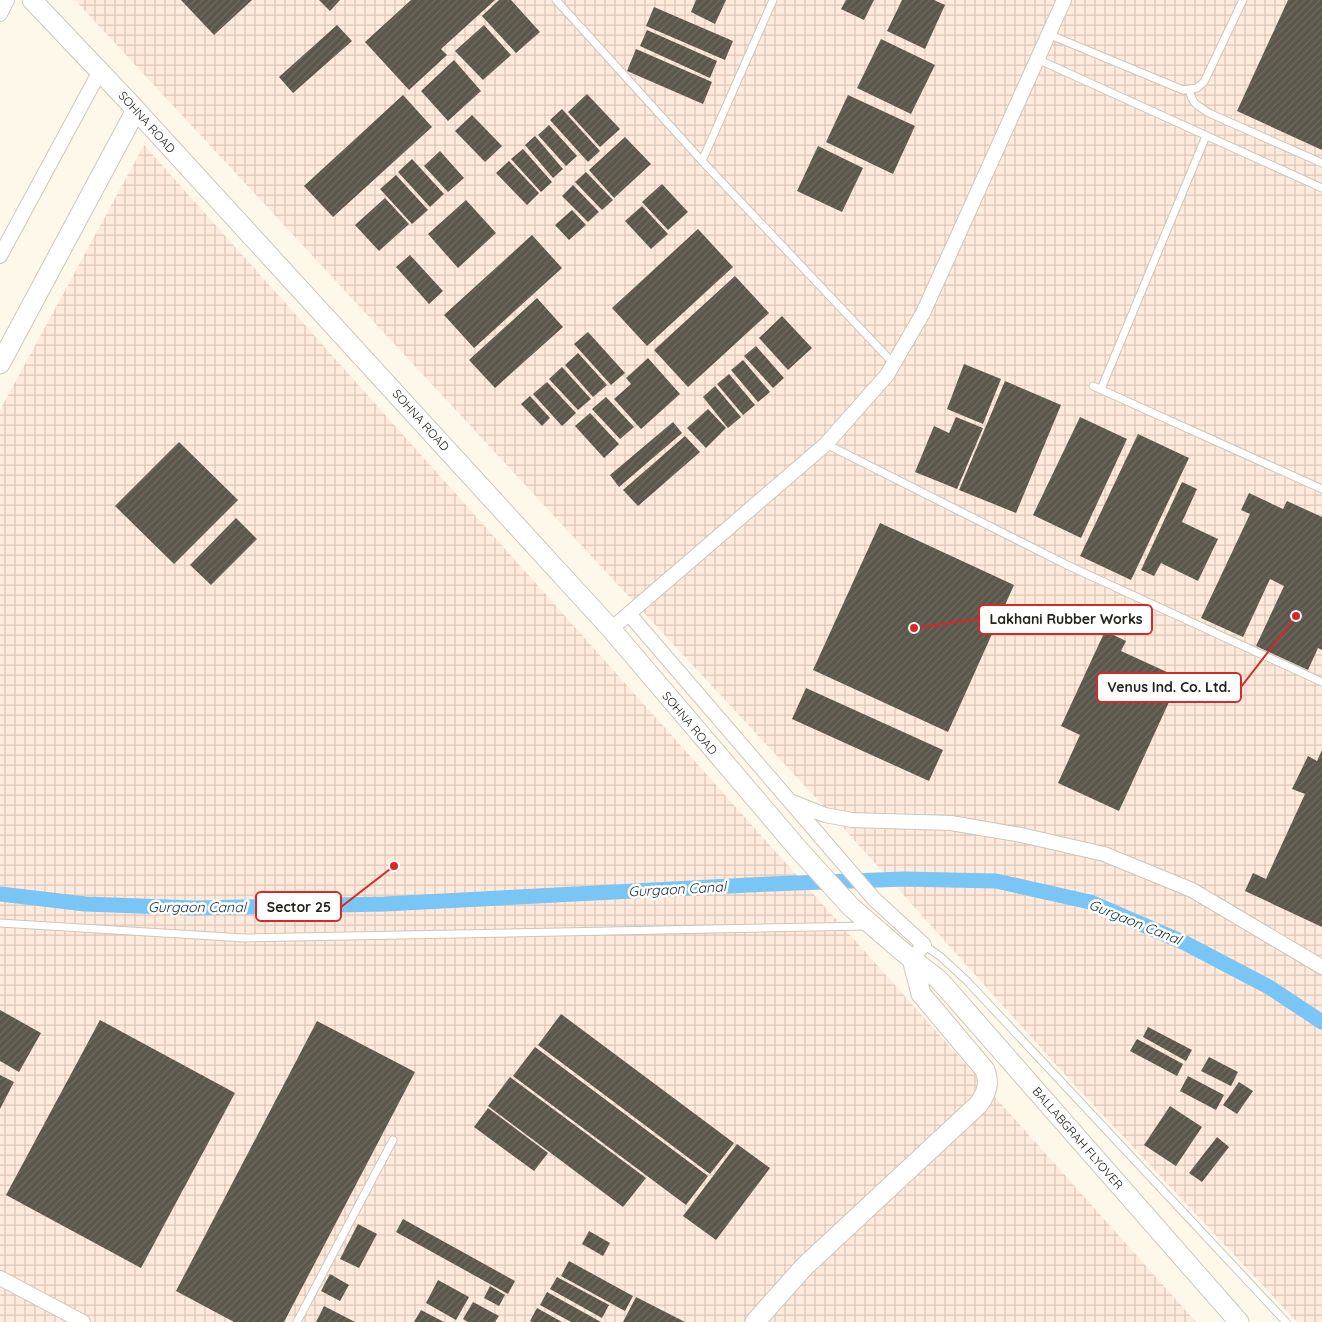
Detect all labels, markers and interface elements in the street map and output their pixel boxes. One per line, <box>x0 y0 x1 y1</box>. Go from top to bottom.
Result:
street label: SOHNA ROAD <box>115 88 179 156</box>
street label: SOHNA ROAD <box>389 386 453 454</box>
callout: Lakhani Rubber Works <box>979 605 1152 634</box>
text: Lakhani Rubber Works <box>989 610 1143 628</box>
callout: Venus Ind. Co. Ltd. <box>1097 673 1241 702</box>
text: Venus Ind. Co. Ltd. <box>1107 678 1231 696</box>
street label: SOHNA ROAD <box>659 688 721 758</box>
water label: Gurgaon Canal <box>628 877 728 901</box>
callout: Sector 25 <box>256 892 341 921</box>
water label: Gurgaon Canal <box>1086 895 1185 949</box>
water label: Gurgaon Canal <box>148 898 248 916</box>
text: Sector 25 <box>267 898 331 916</box>
street label: BALLABGRAH FLYOVER <box>1029 1084 1127 1192</box>

